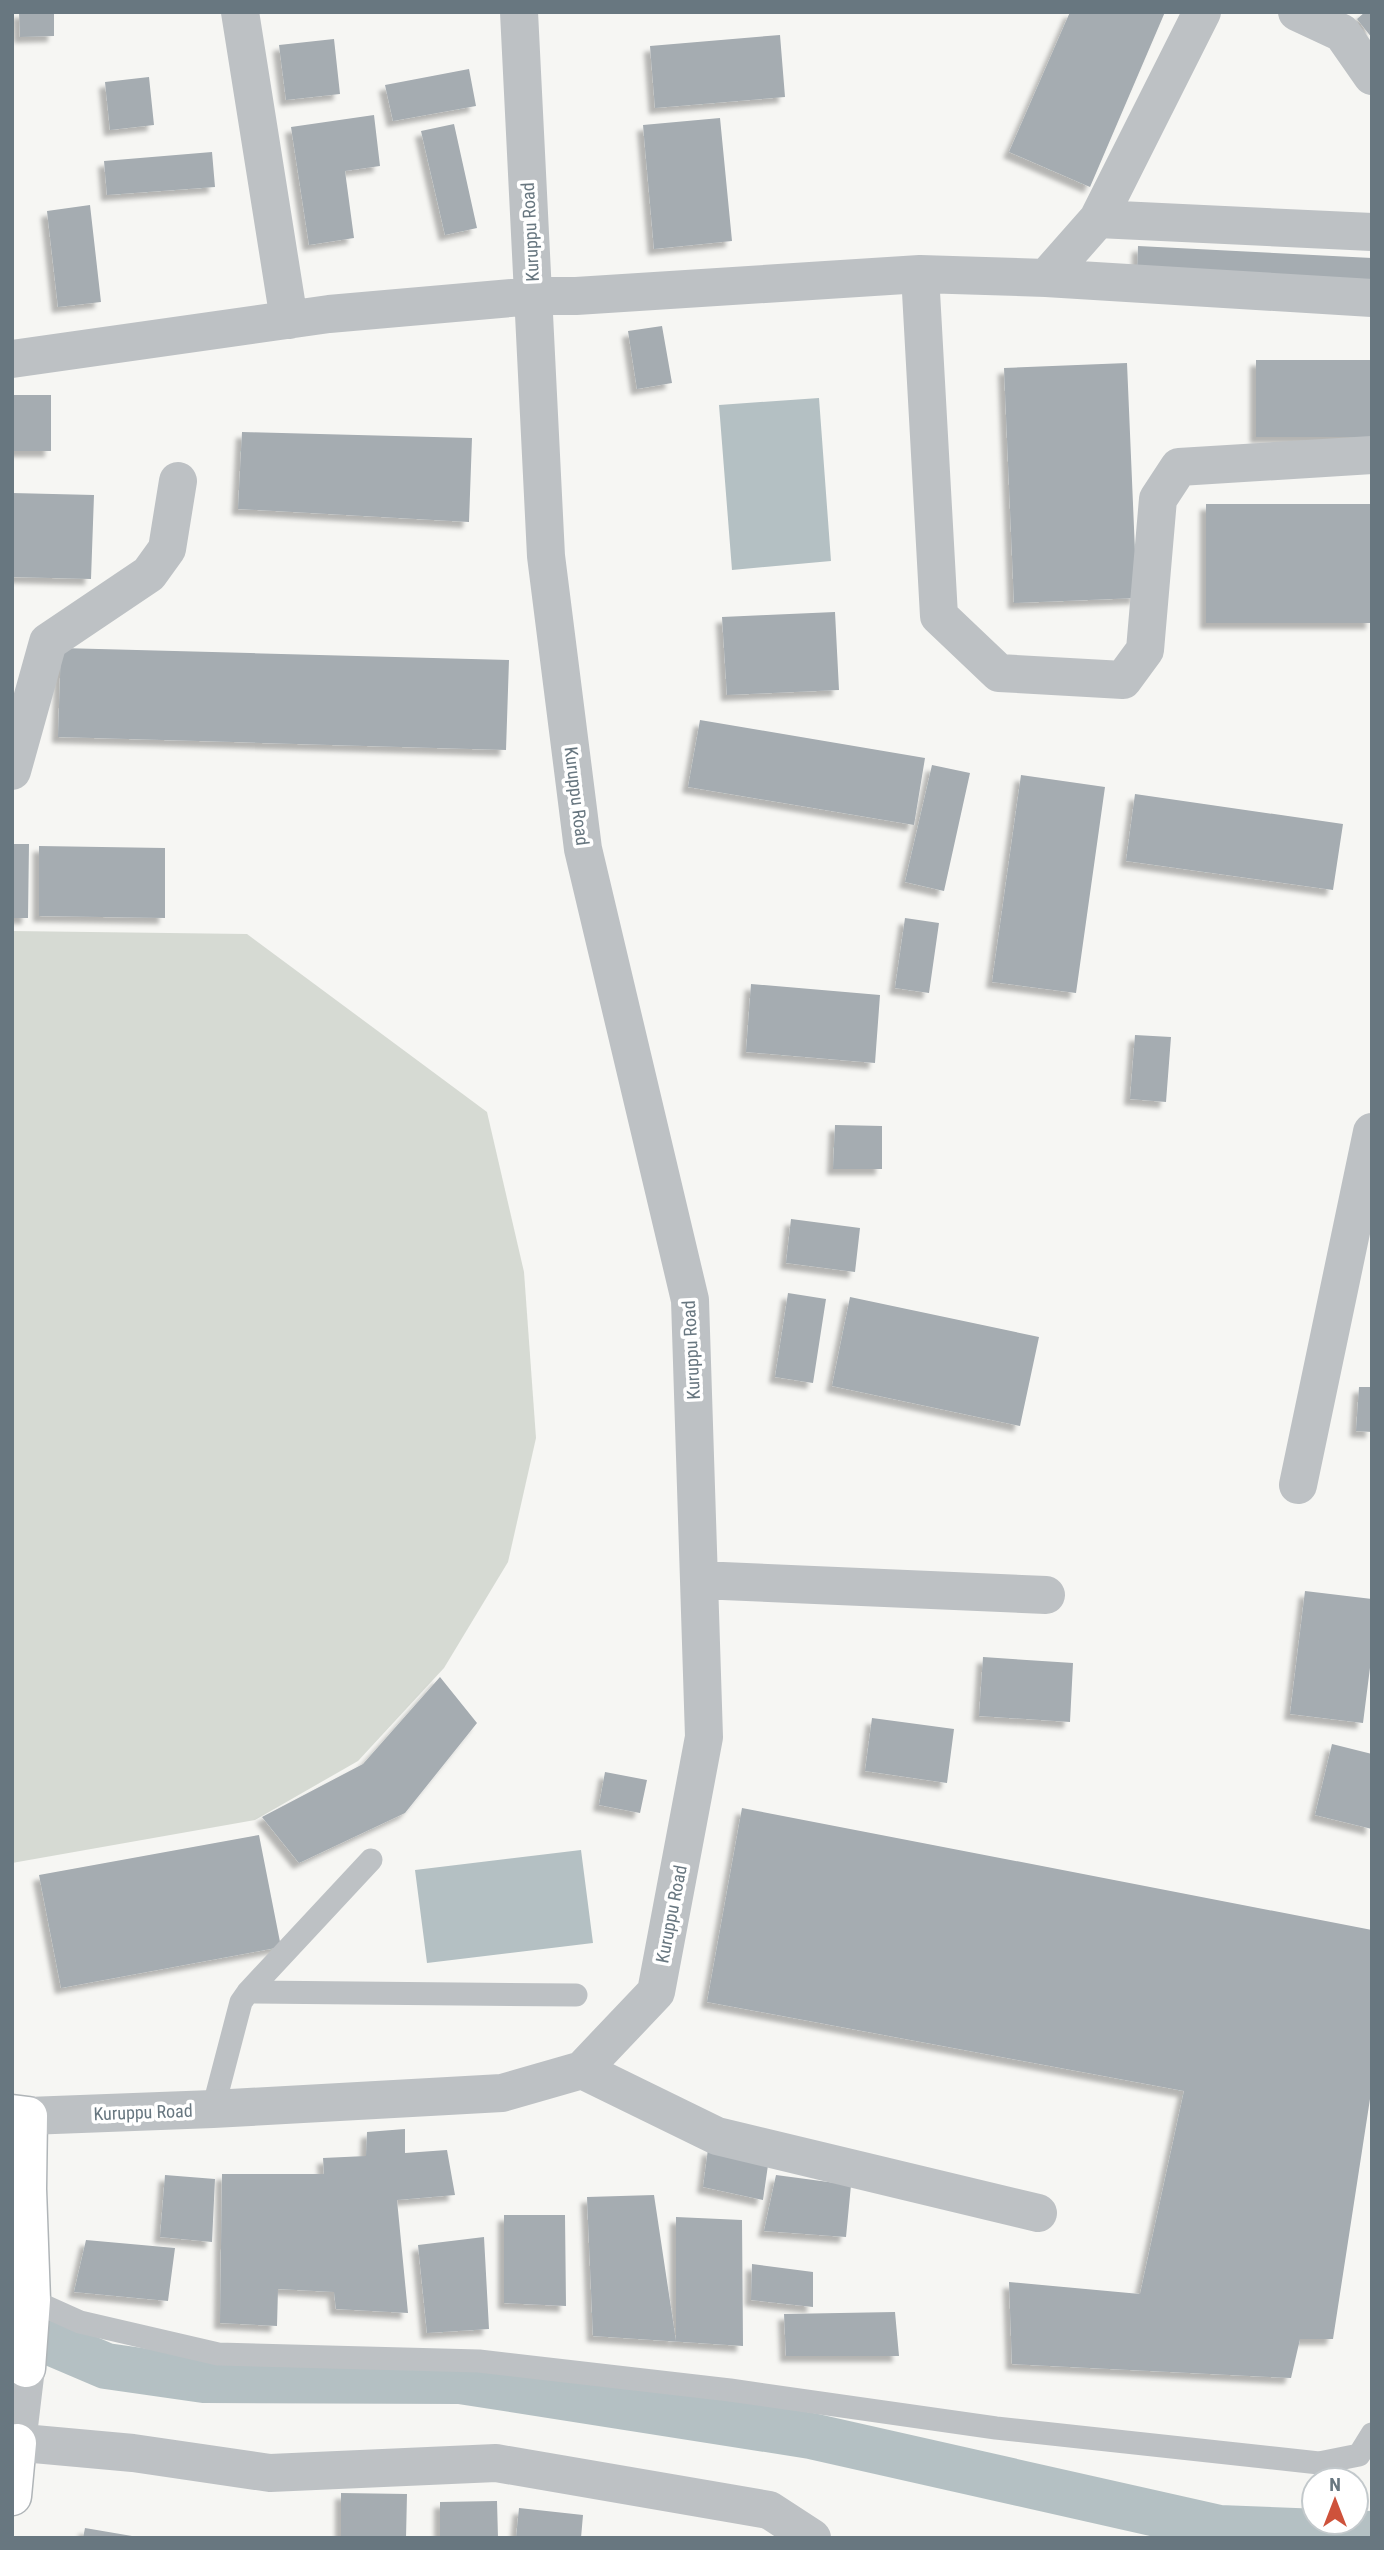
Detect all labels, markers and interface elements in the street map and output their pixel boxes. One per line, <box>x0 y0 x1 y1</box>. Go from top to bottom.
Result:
street label: Kuruppu Road <box>517 182 543 282</box>
street label: Kuruppu Road <box>561 745 593 847</box>
street label: Kuruppu Road <box>678 1300 704 1400</box>
street label: Kuruppu Road <box>651 1863 691 1965</box>
street label: Kuruppu Road <box>93 2100 193 2124</box>
north arrow <box>1300 2466 1370 2536</box>
text: N <box>1329 2473 1341 2496</box>

